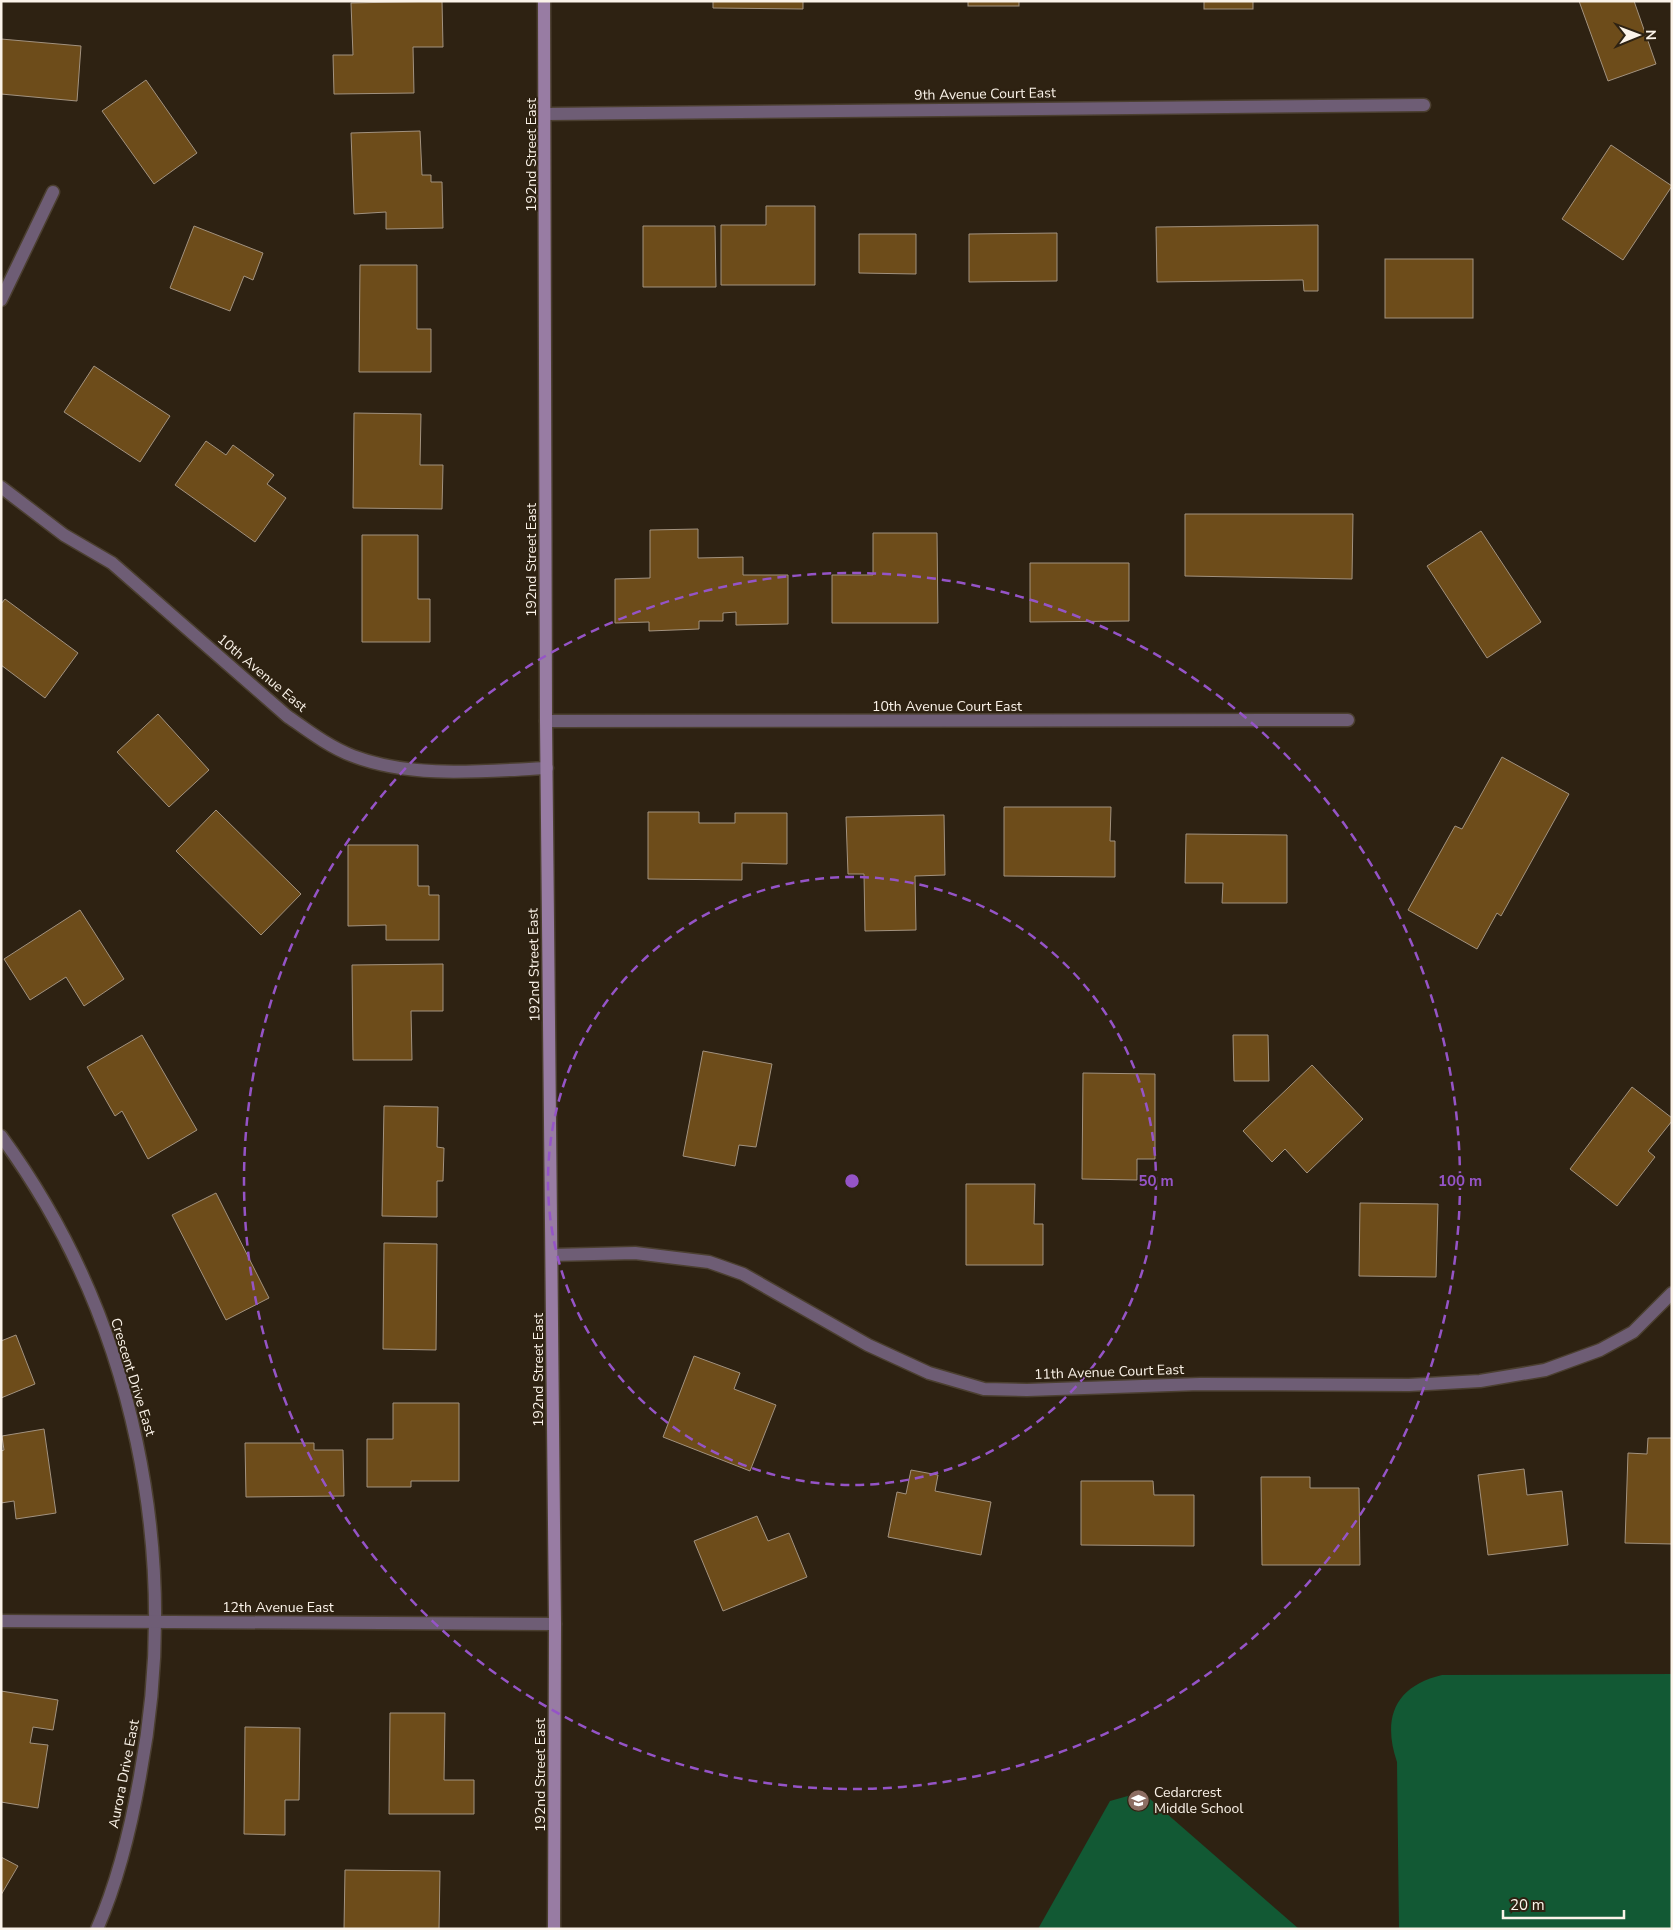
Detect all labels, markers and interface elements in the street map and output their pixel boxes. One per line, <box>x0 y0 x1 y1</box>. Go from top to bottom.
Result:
north arrow <box>1613 10 1663 60</box>
text: N <box>1641 29 1660 40</box>
street label: 9th Avenue Court East <box>914 83 1056 105</box>
street label: 192nd Street East <box>522 98 541 212</box>
street label: 192nd Street East <box>522 503 541 617</box>
street label: 10th Avenue East <box>213 630 311 716</box>
street label: 10th Avenue Court East <box>872 697 1022 716</box>
street label: 192nd Street East <box>524 908 544 1022</box>
text: 50 m <box>1138 1171 1174 1191</box>
text: 100 m <box>1438 1171 1482 1191</box>
centre of rings <box>843 1172 861 1190</box>
street label: 192nd Street East <box>529 1313 548 1427</box>
street label: Crescent Drive East <box>106 1316 160 1438</box>
street label: 11th Avenue Court East <box>1034 1360 1184 1384</box>
street label: 12th Avenue East <box>222 1598 334 1617</box>
street label: Aurora Drive East <box>104 1718 144 1830</box>
street label: 192nd Street East <box>531 1718 550 1832</box>
place label: Cedarcrest Middle School <box>1154 1783 1244 1818</box>
school or university icon: Cedarcrest Middle School <box>1126 1788 1150 1812</box>
scale bar <box>1503 1888 1624 1920</box>
text: 20 m <box>1510 1895 1545 1915</box>

